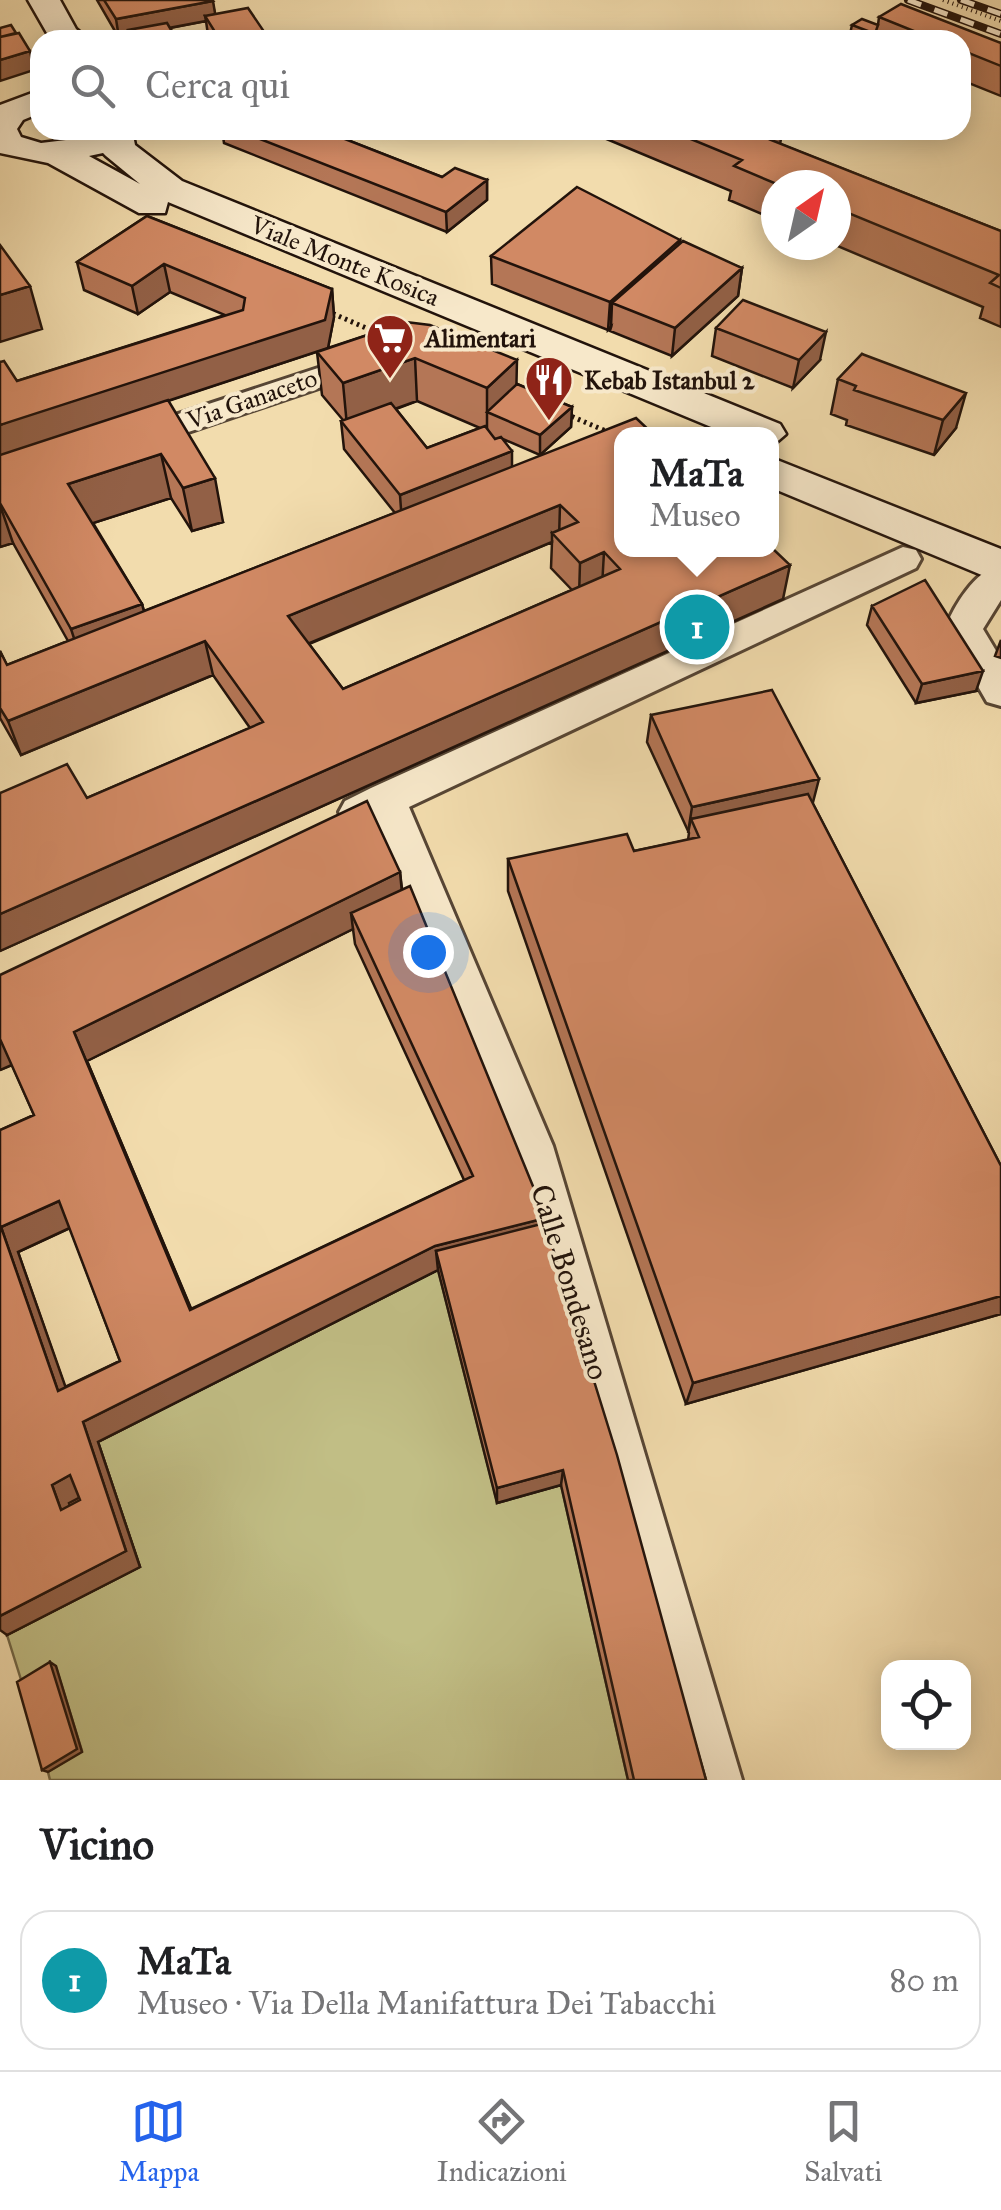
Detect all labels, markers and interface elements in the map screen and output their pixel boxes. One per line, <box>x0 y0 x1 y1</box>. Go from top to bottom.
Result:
search box <box>30 30 971 140</box>
icon: search <box>65 58 120 113</box>
text: Cerca qui <box>145 62 290 108</box>
north arrow <box>761 170 851 260</box>
street label: Viale Monte Kosica <box>245 209 444 313</box>
supermarket icon: Alimentari <box>364 312 416 380</box>
place label: Alimentari <box>423 323 536 354</box>
restaurant icon: Kebab Istanbul 2 <box>523 354 575 422</box>
street label: Via Ganaceto <box>182 362 321 436</box>
place label: Kebab Istanbul 2 <box>584 365 755 396</box>
popup <box>614 427 779 557</box>
text: MaTa <box>649 450 744 496</box>
text: Museo <box>649 496 741 535</box>
pin: 1 <box>664 590 730 664</box>
your location <box>403 927 454 978</box>
street label: Calle Bondesano <box>523 1180 617 1384</box>
map controls <box>881 1660 971 1750</box>
button: locate <box>881 1660 971 1750</box>
text: Vicino <box>40 1819 154 1871</box>
text: MaTa <box>137 1938 231 1984</box>
text: 1 <box>68 1961 81 2000</box>
text: 80 m <box>890 1961 959 2000</box>
text: Museo · Via Della Manifattura Dei Tabacchi <box>137 1984 716 2023</box>
tab: Mappa <box>119 2094 199 2189</box>
tab: Indicazioni <box>437 2094 567 2189</box>
tab: Salvati <box>804 2094 882 2189</box>

